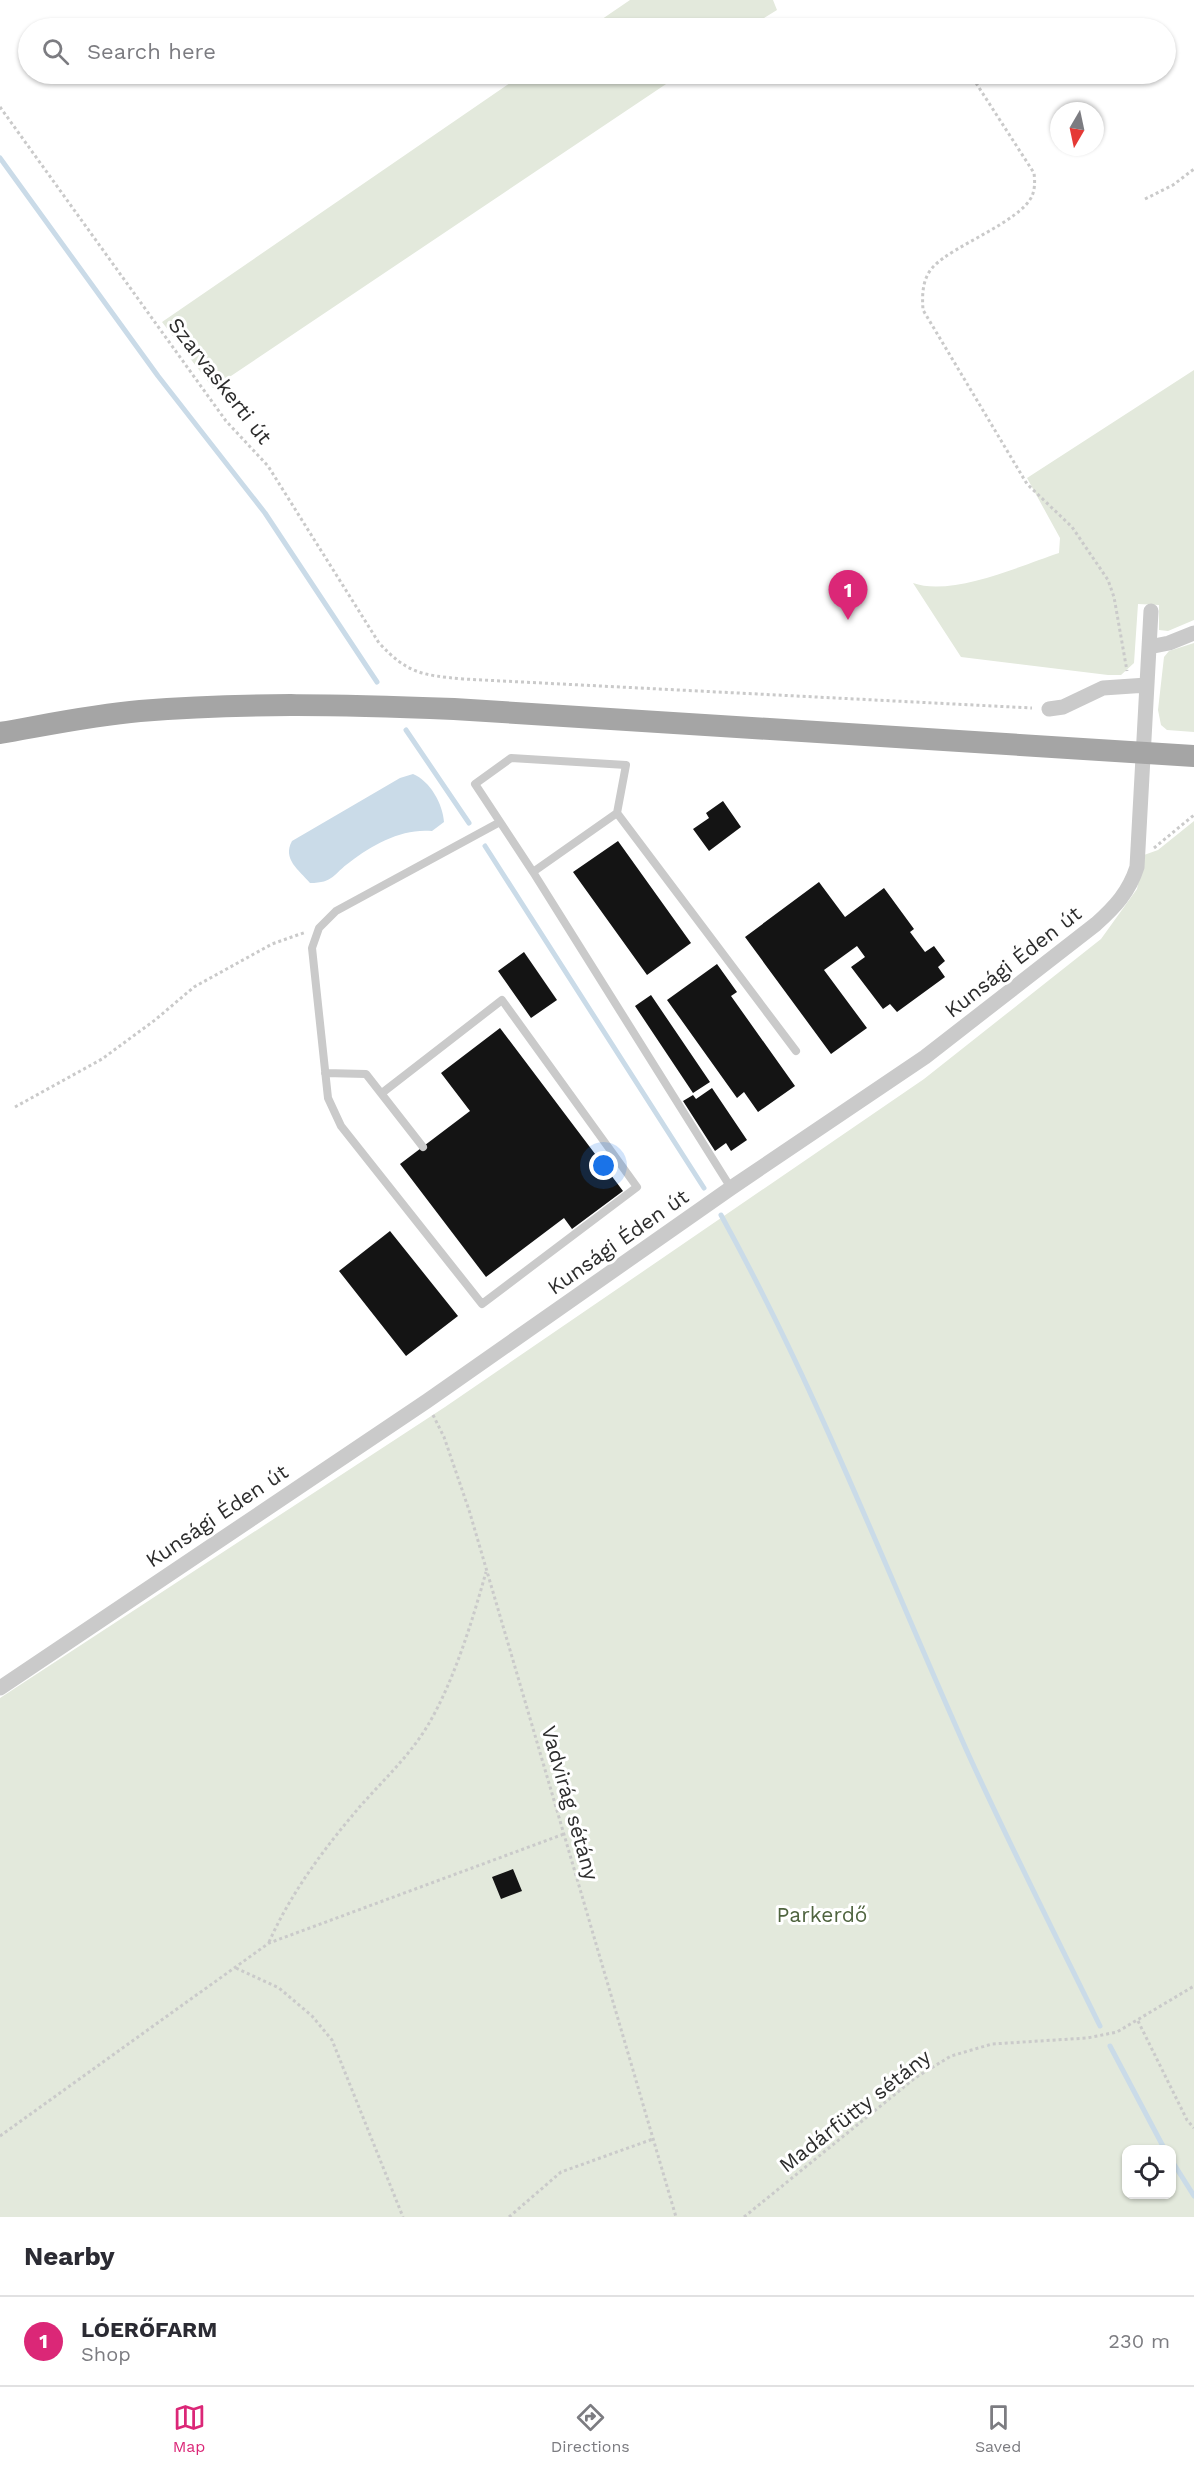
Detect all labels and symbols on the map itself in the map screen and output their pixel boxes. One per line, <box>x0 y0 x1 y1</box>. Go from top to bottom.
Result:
north arrow <box>1050 102 1104 156</box>
street label: Szarvaskerti út <box>163 313 278 449</box>
pin: 1 <box>828 570 868 620</box>
street label: Kunsági Éden út <box>939 900 1086 1023</box>
your location <box>589 1151 618 1180</box>
street label: Kunsági Éden út <box>542 1184 693 1300</box>
street label: Kunsági Éden út <box>141 1459 293 1572</box>
street label: Vadvirág sétány <box>536 1723 605 1883</box>
park label: Parkerdő <box>777 1902 867 1927</box>
street label: Madárfütty sétány <box>774 2044 936 2178</box>

